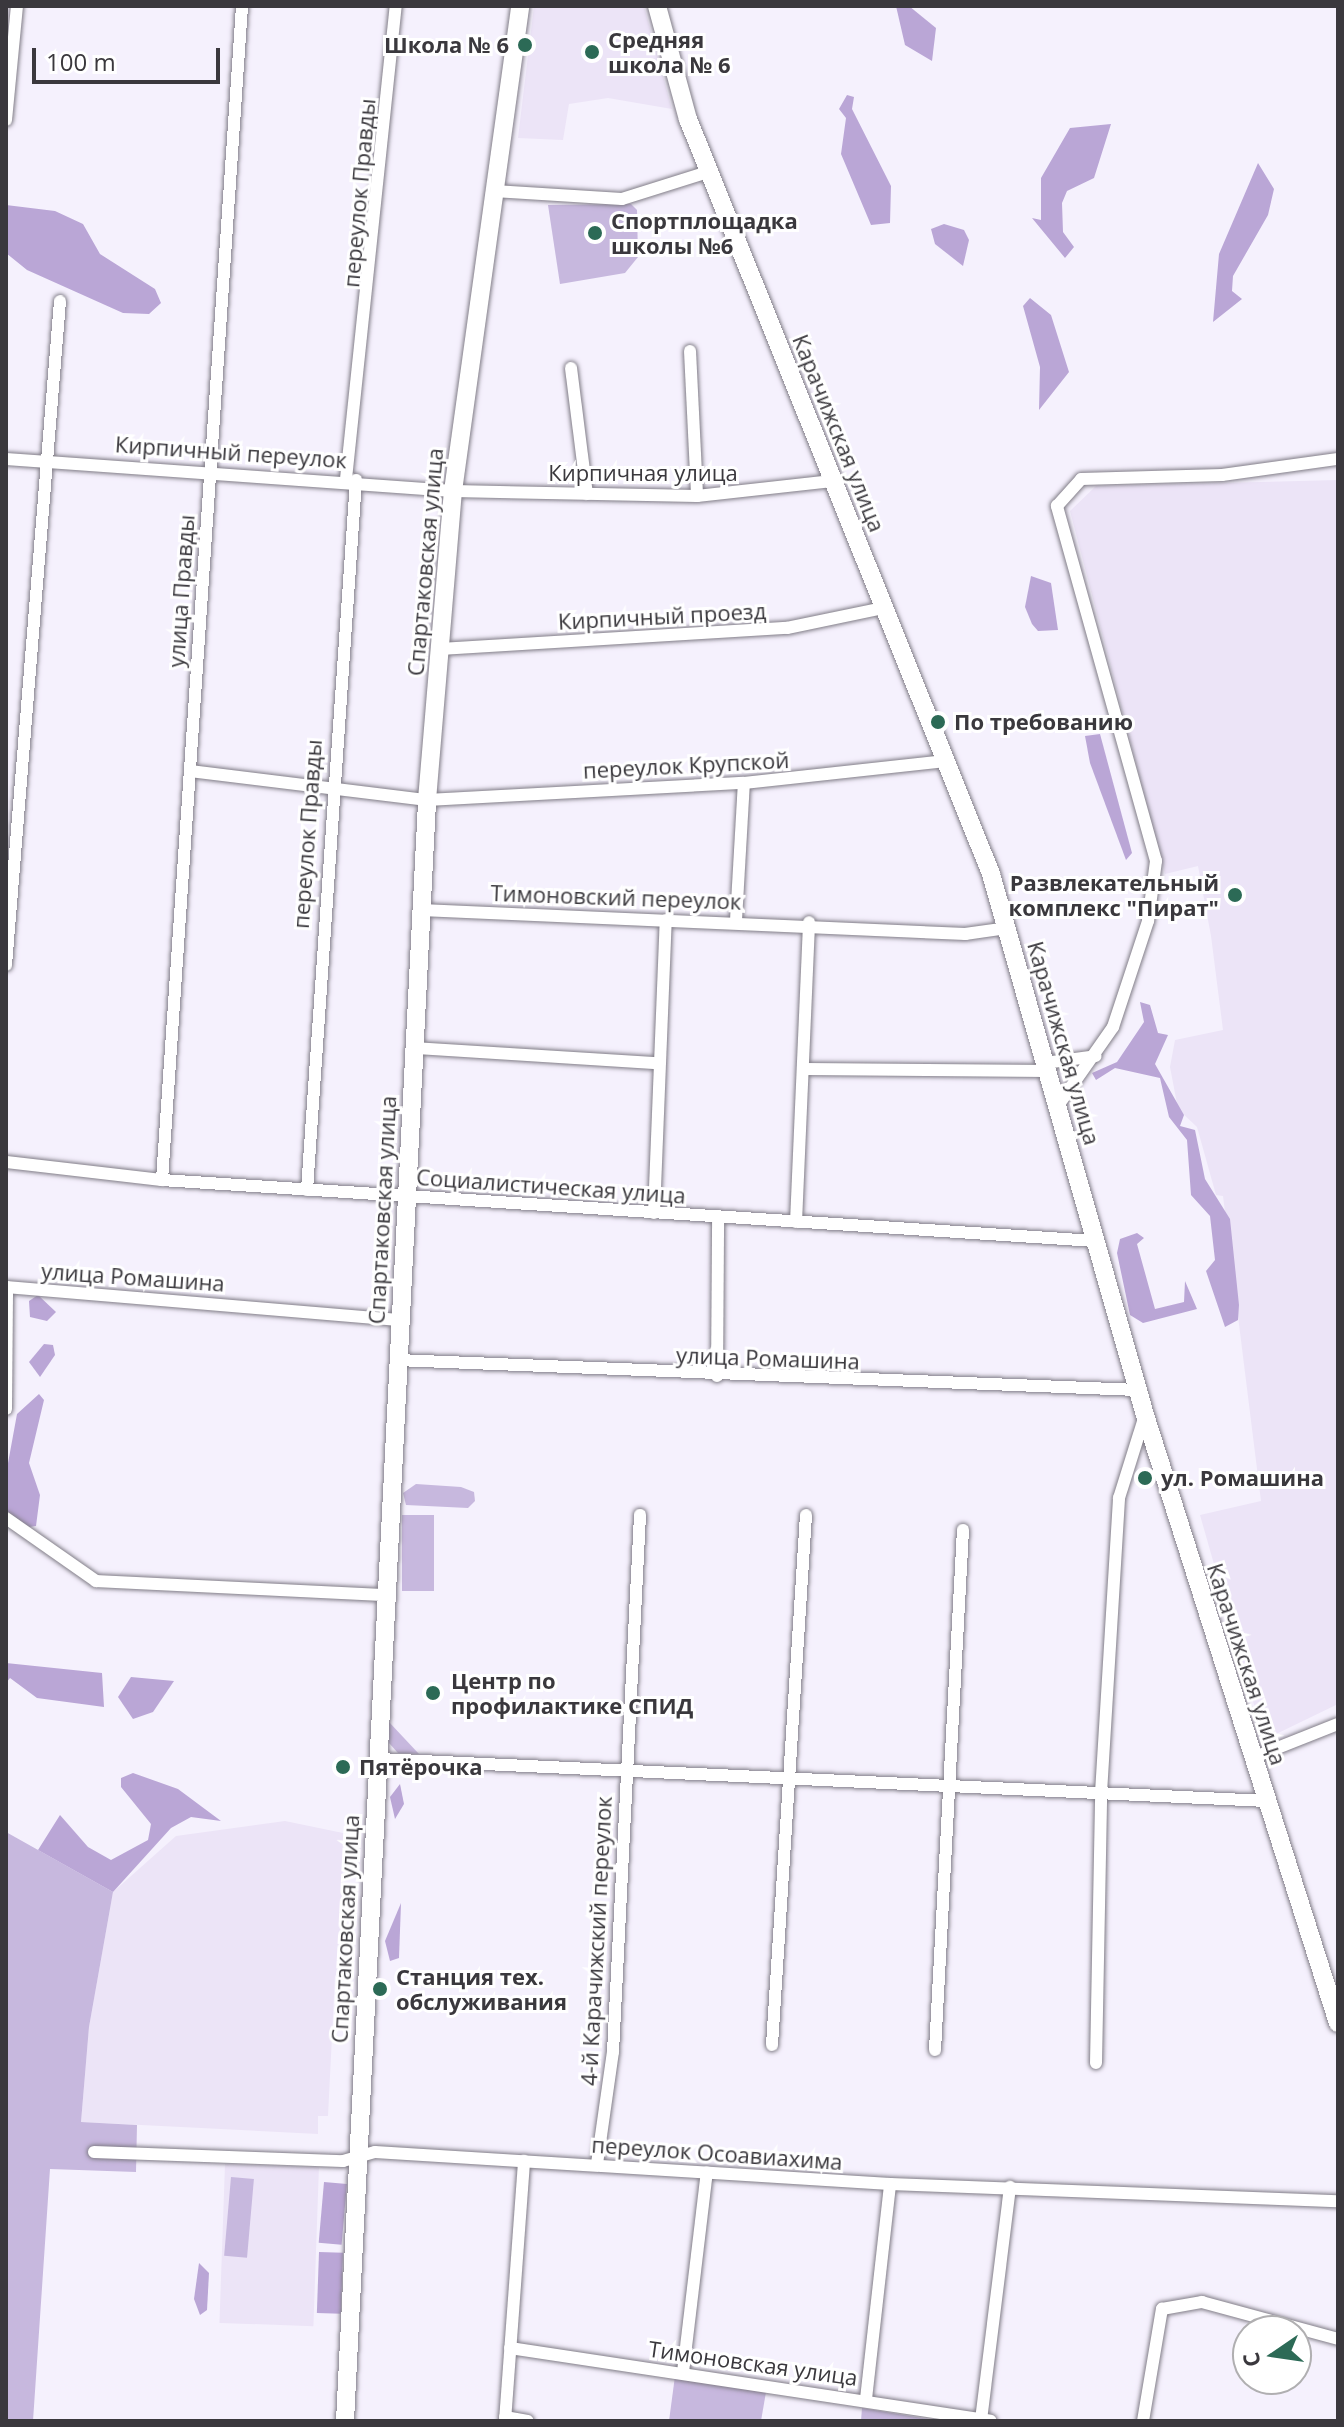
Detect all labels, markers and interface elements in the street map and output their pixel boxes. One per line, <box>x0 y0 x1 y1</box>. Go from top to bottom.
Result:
place label: Средняя школа № 6 <box>608 26 731 78</box>
scale bar <box>36 32 224 82</box>
place label: Школа № 6 <box>384 32 509 58</box>
marker: Школа № 6 <box>516 36 534 54</box>
marker: Средняя школа № 6 <box>583 43 601 61</box>
text: 100 m <box>46 45 116 78</box>
street label: переулок Правды <box>338 97 380 289</box>
place label: Спортплощадка школы №6 <box>611 207 798 258</box>
marker: Спортплощадка школы №6 <box>586 224 604 242</box>
street label: Карачижская улица <box>787 330 891 536</box>
street label: Кирпичный переулок <box>114 431 348 473</box>
street label: Спартаковская улица <box>402 447 448 677</box>
street label: Кирпичная улица <box>548 460 738 486</box>
street label: улица Правды <box>162 514 200 668</box>
street label: Кирпичный проезд <box>557 597 767 635</box>
place label: По требованию <box>954 709 1133 735</box>
marker: По требованию <box>929 713 947 731</box>
street label: переулок Правды <box>287 739 327 929</box>
street label: переулок Крупской <box>582 746 790 784</box>
place label: Развлекательный комплекс "Пират" <box>1009 869 1219 920</box>
street label: Тимоновский переулок <box>490 879 742 915</box>
marker: Развлекательный комплекс "Пират" <box>1226 886 1244 904</box>
street label: Карачижская улица <box>1022 938 1106 1148</box>
street label: Спартаковская улица <box>363 1095 401 1325</box>
street label: Социалистическая улица <box>415 1163 687 1209</box>
street label: улица Ромашина <box>40 1257 226 1297</box>
street label: улица Ромашина <box>676 1342 860 1374</box>
place label: ул. Ромашина <box>1161 1465 1324 1491</box>
marker: ул. Ромашина <box>1136 1469 1154 1487</box>
street label: Карачижская улица <box>1202 1560 1292 1768</box>
place label: Центр по профилактике СПИД <box>451 1667 693 1718</box>
marker: Центр по профилактике СПИД <box>422 1682 444 1704</box>
place label: Пятёрочка <box>359 1754 482 1780</box>
marker: Пятёрочка <box>334 1758 352 1776</box>
street label: 4-й Карачижский переулок <box>575 1796 617 2086</box>
street label: Спартаковская улица <box>326 1814 364 2044</box>
place label: Станция тех. обслуживания <box>396 1963 567 2014</box>
marker: Станция тех. обслуживания <box>371 1980 389 1998</box>
street label: переулок Осоавиахима <box>591 2131 843 2175</box>
north arrow <box>1232 2315 1312 2395</box>
street label: Тимоновская улица <box>647 2335 859 2391</box>
text: С <box>1234 2350 1267 2370</box>

